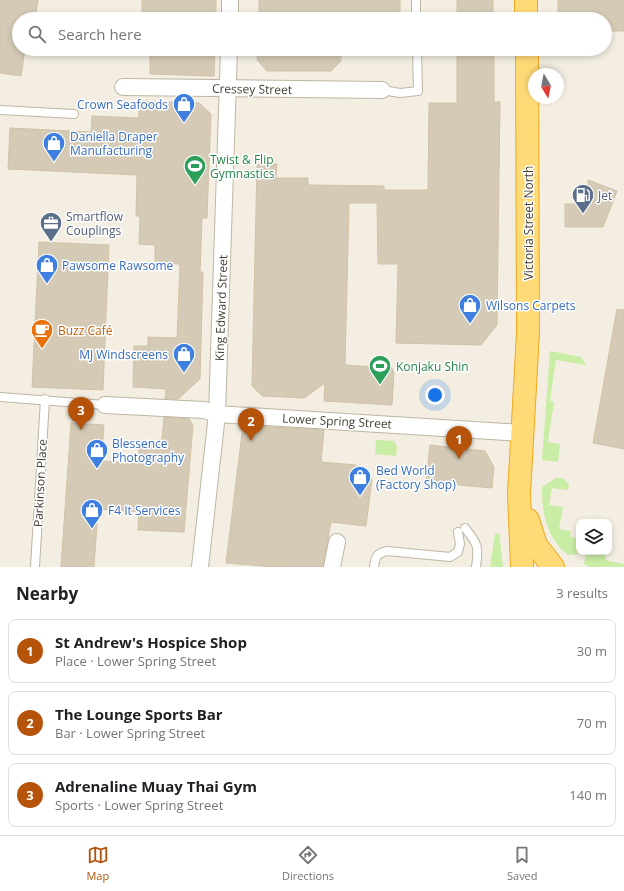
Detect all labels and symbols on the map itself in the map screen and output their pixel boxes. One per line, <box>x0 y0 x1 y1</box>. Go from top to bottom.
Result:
north arrow <box>528 68 564 104</box>
street label: Cressey Street <box>212 80 292 98</box>
shop icon: Crown Seafoods <box>171 91 197 124</box>
place label: Crown Seafoods <box>77 96 168 113</box>
place label: Daniella Draper Manufacturing <box>70 128 158 159</box>
shop icon: Daniella Draper Manufacturing <box>41 130 67 163</box>
place label: Twist & Flip Gymnastics <box>210 151 275 182</box>
sports icon: Twist & Flip Gymnastics <box>182 153 208 186</box>
street label: Victoria Street North <box>520 166 537 280</box>
fuel station icon: Jet <box>570 182 596 215</box>
place label: Jet <box>597 187 612 204</box>
place label: Smartflow Couplings <box>66 208 124 239</box>
office icon: Smartflow Couplings <box>38 210 64 243</box>
shop icon: Pawsome Rawsome <box>34 252 60 285</box>
street label: King Edward Street <box>211 255 231 361</box>
place label: Pawsome Rawsome <box>62 257 174 274</box>
shop icon: Wilsons Carpets <box>457 292 483 325</box>
place label: Wilsons Carpets <box>486 297 576 314</box>
cafe icon: Buzz Café <box>29 317 55 350</box>
place label: Buzz Café <box>58 322 113 339</box>
shop icon: MJ Windscreens <box>171 341 197 374</box>
place label: MJ Windscreens <box>79 346 168 363</box>
sports icon: Konjaku Shin <box>367 353 393 386</box>
place label: Konjaku Shin <box>396 358 469 375</box>
your location <box>425 385 445 405</box>
pin: 3 <box>68 397 94 430</box>
pin: 2 <box>238 408 264 441</box>
street label: Lower Spring Street <box>282 410 392 432</box>
pin: 1 <box>446 426 472 459</box>
place label: Blessence Photography <box>112 435 185 466</box>
shop icon: Blessence Photography <box>84 437 110 470</box>
street label: Parkinson Place <box>29 438 51 528</box>
place label: Bed World (Factory Shop) <box>376 462 456 493</box>
shop icon: Bed World (Factory Shop) <box>347 464 373 497</box>
shop icon: F4 It Services <box>79 497 105 530</box>
place label: F4 It Services <box>108 502 181 519</box>

